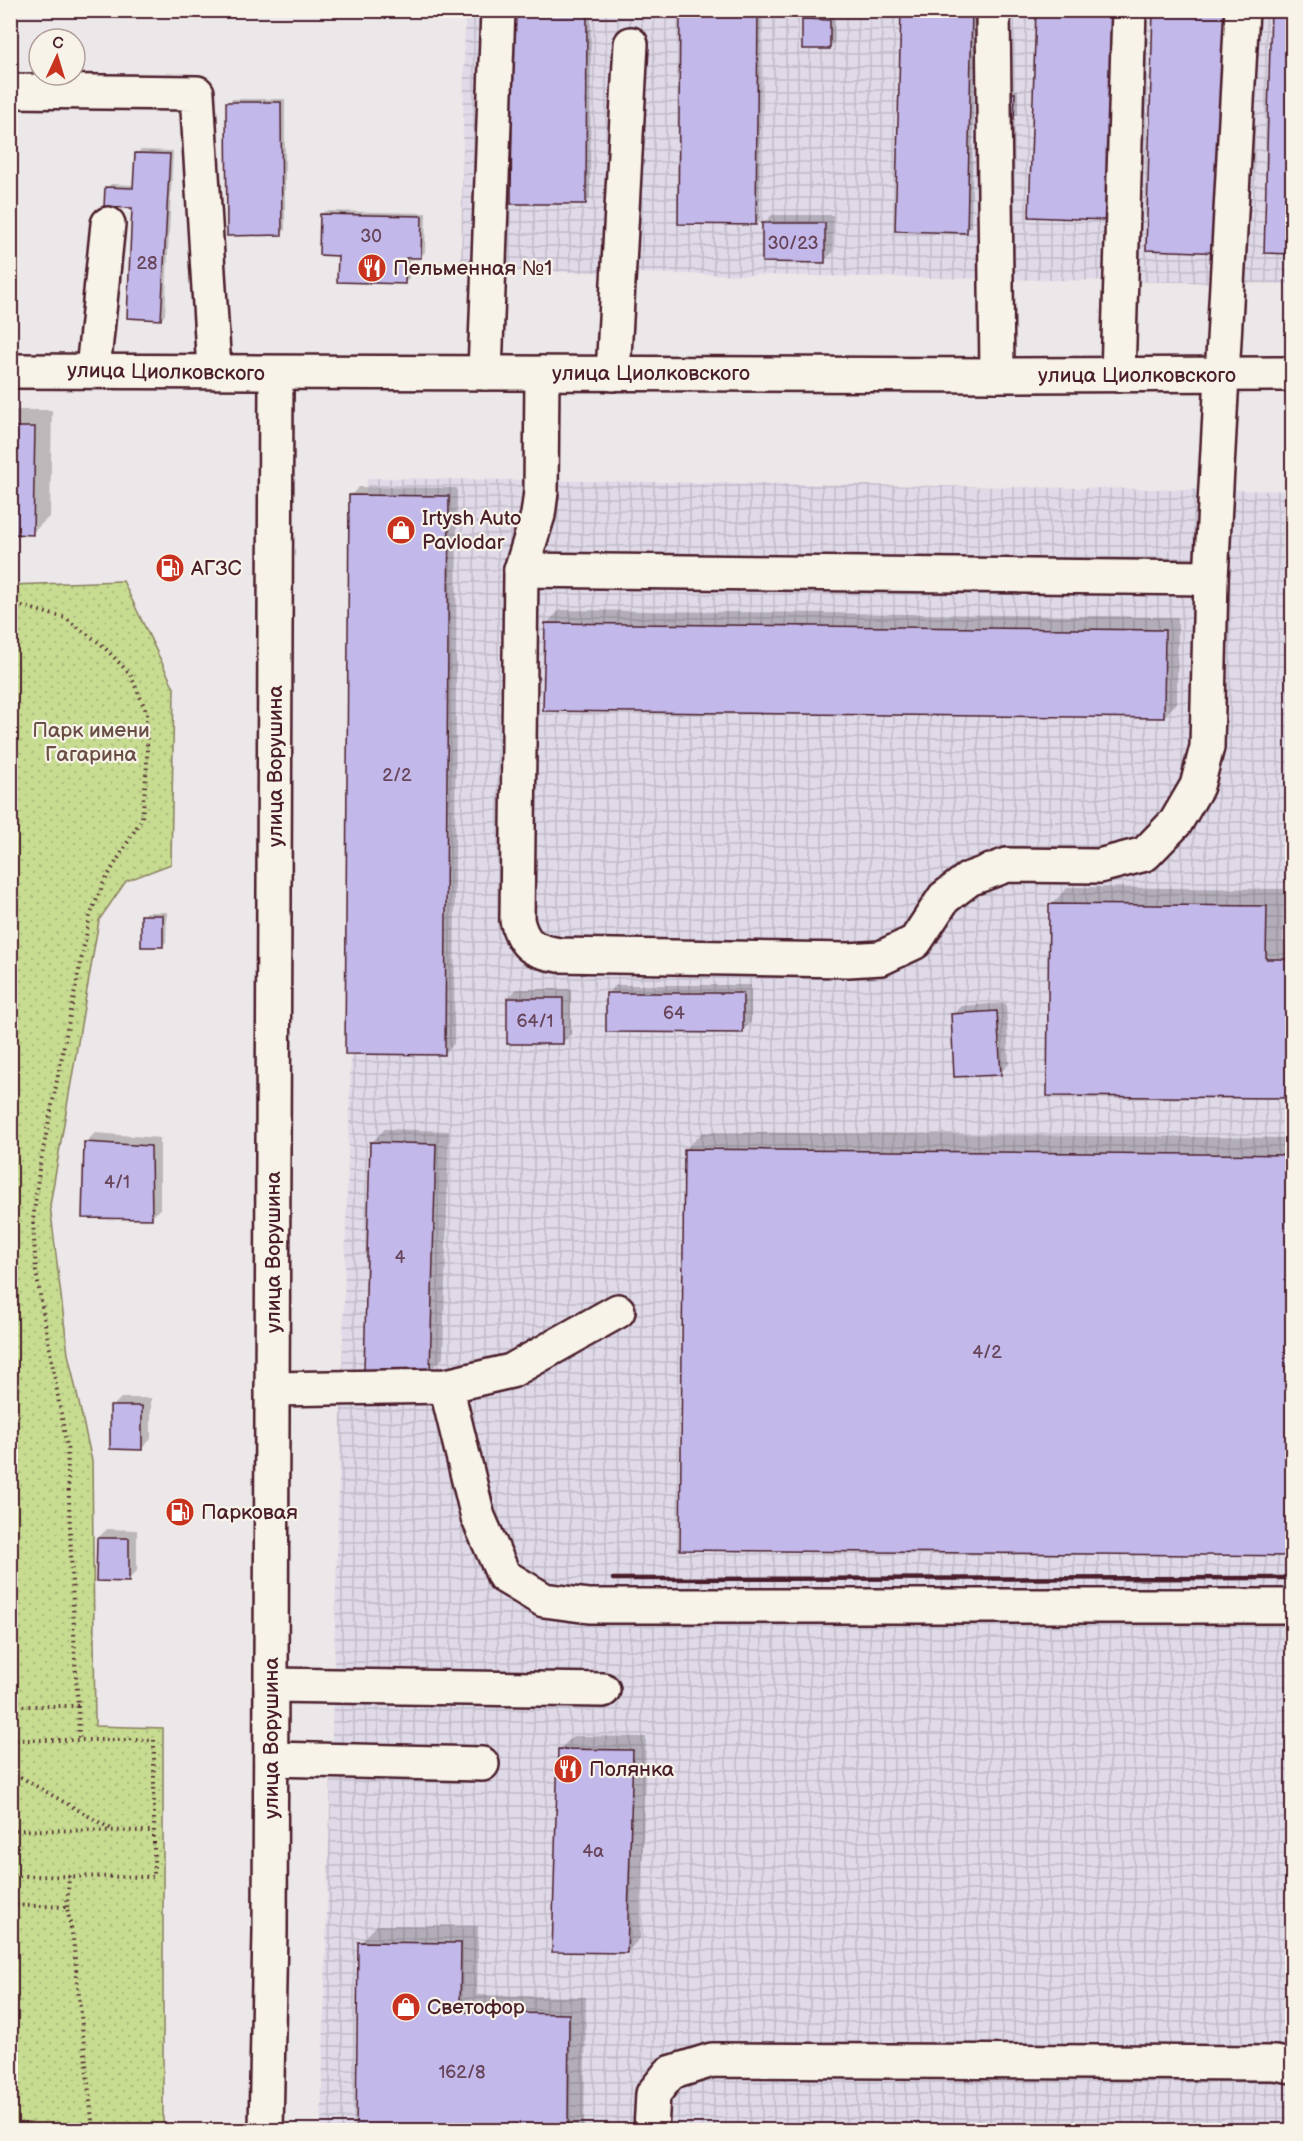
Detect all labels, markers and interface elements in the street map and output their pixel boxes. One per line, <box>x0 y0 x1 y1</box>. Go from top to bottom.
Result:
north arrow <box>27 27 87 87</box>
text: С <box>52 34 64 53</box>
house number: 30 <box>360 226 382 247</box>
house number: 30/23 <box>767 233 819 254</box>
restaurant icon: Пельменная №1 <box>356 252 388 284</box>
house number: 28 <box>136 253 158 274</box>
place label: Пельменная №1 <box>393 256 552 281</box>
street label: улица Циолковского <box>67 358 265 386</box>
street label: улица Циолковского <box>552 361 750 386</box>
street label: улица Циолковского <box>1038 363 1236 388</box>
place label: Irtysh Auto Pavlodar <box>422 506 522 555</box>
shop icon: Irtysh Auto Pavlodar <box>385 514 417 546</box>
fuel station icon: АГЗС <box>154 552 186 584</box>
place label: АГЗС <box>190 556 242 581</box>
street label: улица Ворушина <box>263 685 288 847</box>
park label: Парк имени Гагарина <box>32 718 150 767</box>
house number: 2/2 <box>382 765 412 786</box>
house number: 64 <box>663 1003 685 1024</box>
house number: 64/1 <box>516 1011 554 1032</box>
street label: улица Ворушина <box>261 1171 286 1333</box>
house number: 4/1 <box>104 1172 130 1193</box>
house number: 4 <box>395 1247 406 1268</box>
house number: 4/2 <box>972 1342 1002 1363</box>
fuel station icon: Парковая <box>164 1496 196 1528</box>
place label: Парковая <box>201 1500 298 1525</box>
street label: улица Ворушина <box>259 1657 284 1819</box>
restaurant icon: Полянка <box>552 1753 584 1785</box>
place label: Полянка <box>589 1757 675 1782</box>
house number: 4а <box>582 1841 604 1862</box>
shop icon: Светофор <box>390 1991 422 2023</box>
place label: Светофор <box>427 1995 525 2020</box>
house number: 162/8 <box>438 2062 486 2083</box>

